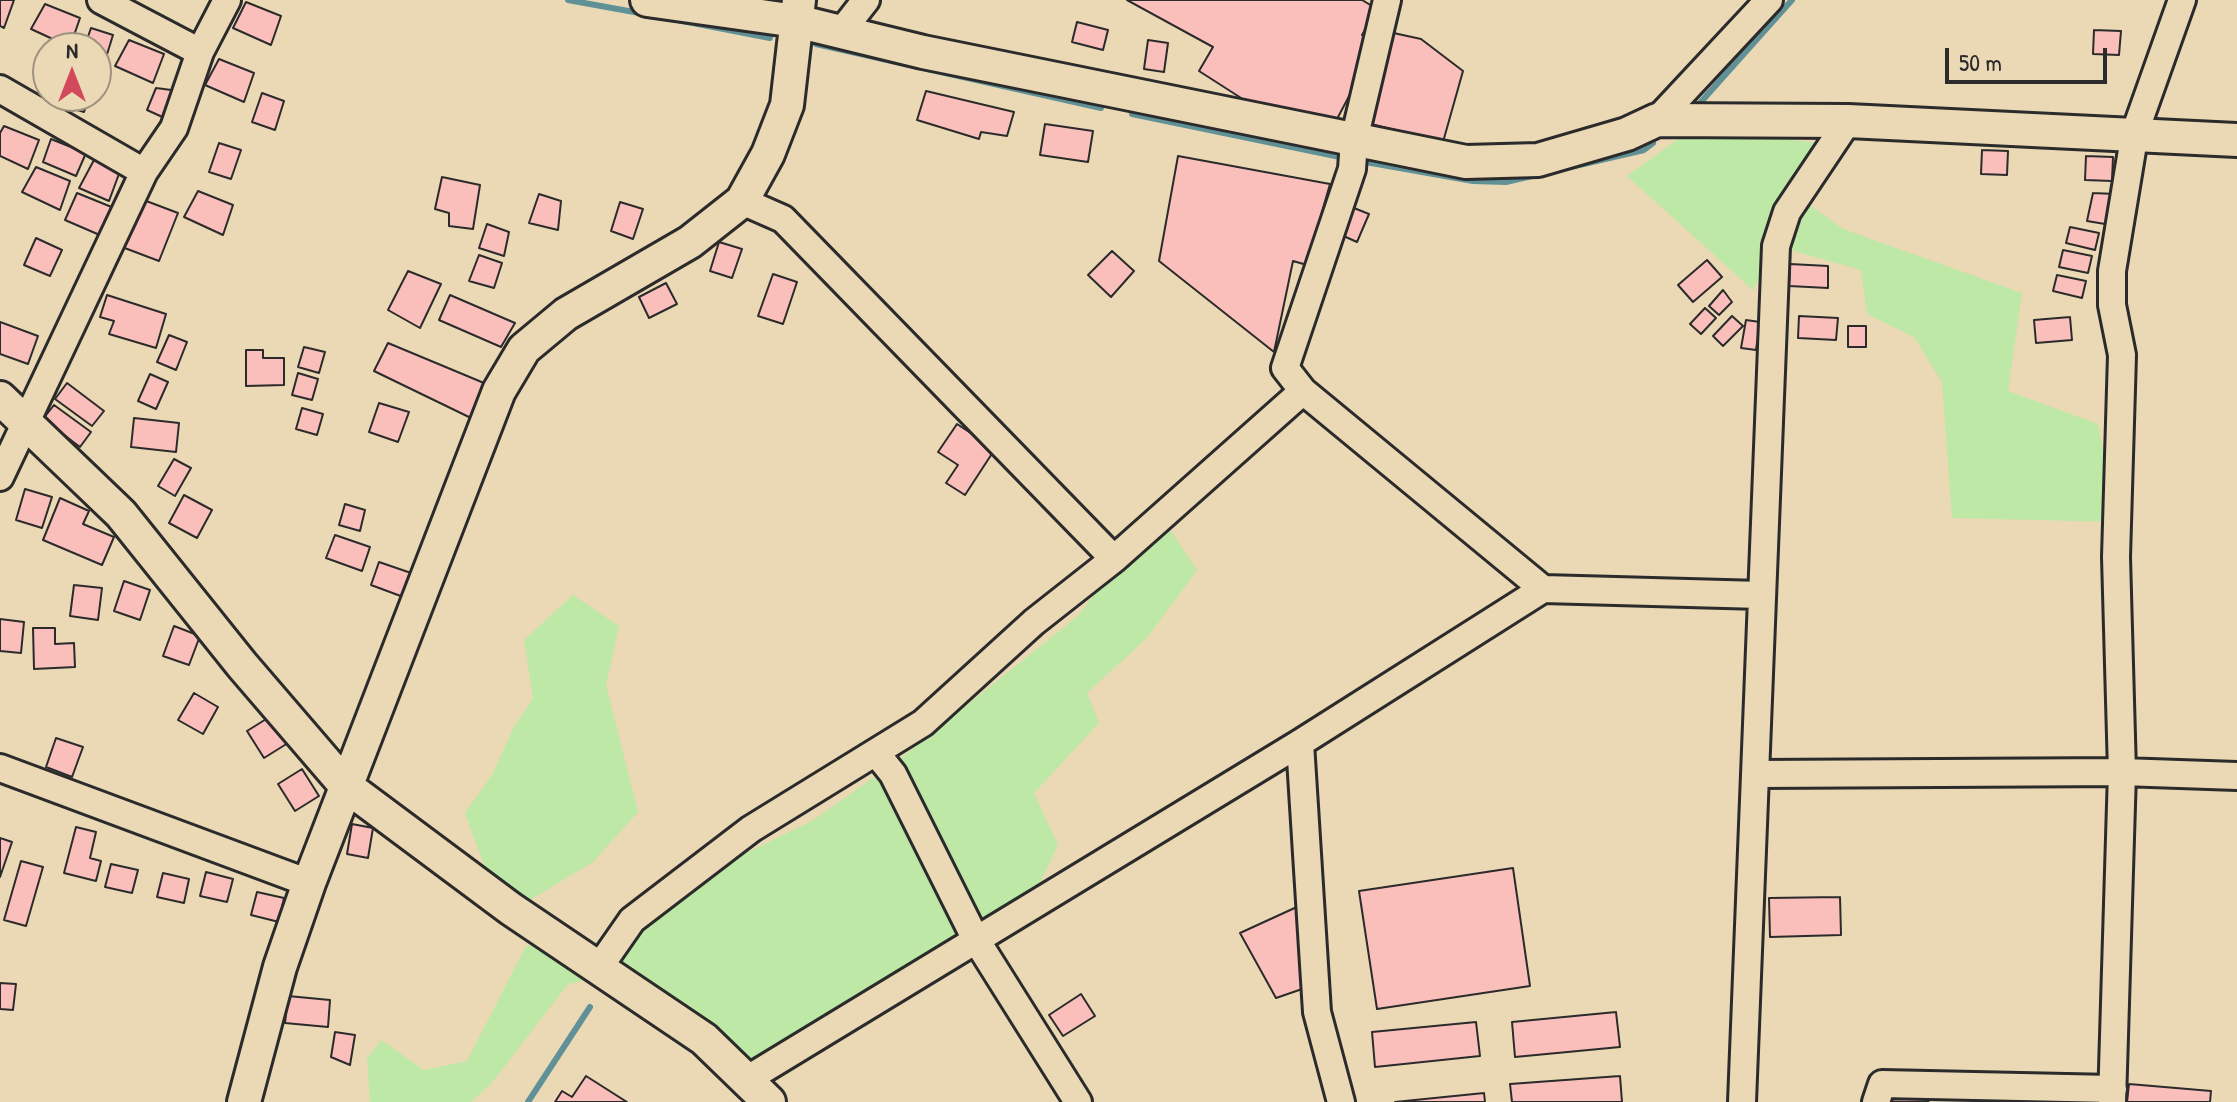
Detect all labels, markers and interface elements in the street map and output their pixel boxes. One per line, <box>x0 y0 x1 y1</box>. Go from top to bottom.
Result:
north arrow <box>32 32 112 112</box>
scale bar <box>1949 32 2111 82</box>
text: N <box>66 35 78 65</box>
text: 50 m <box>1959 46 2002 78</box>

